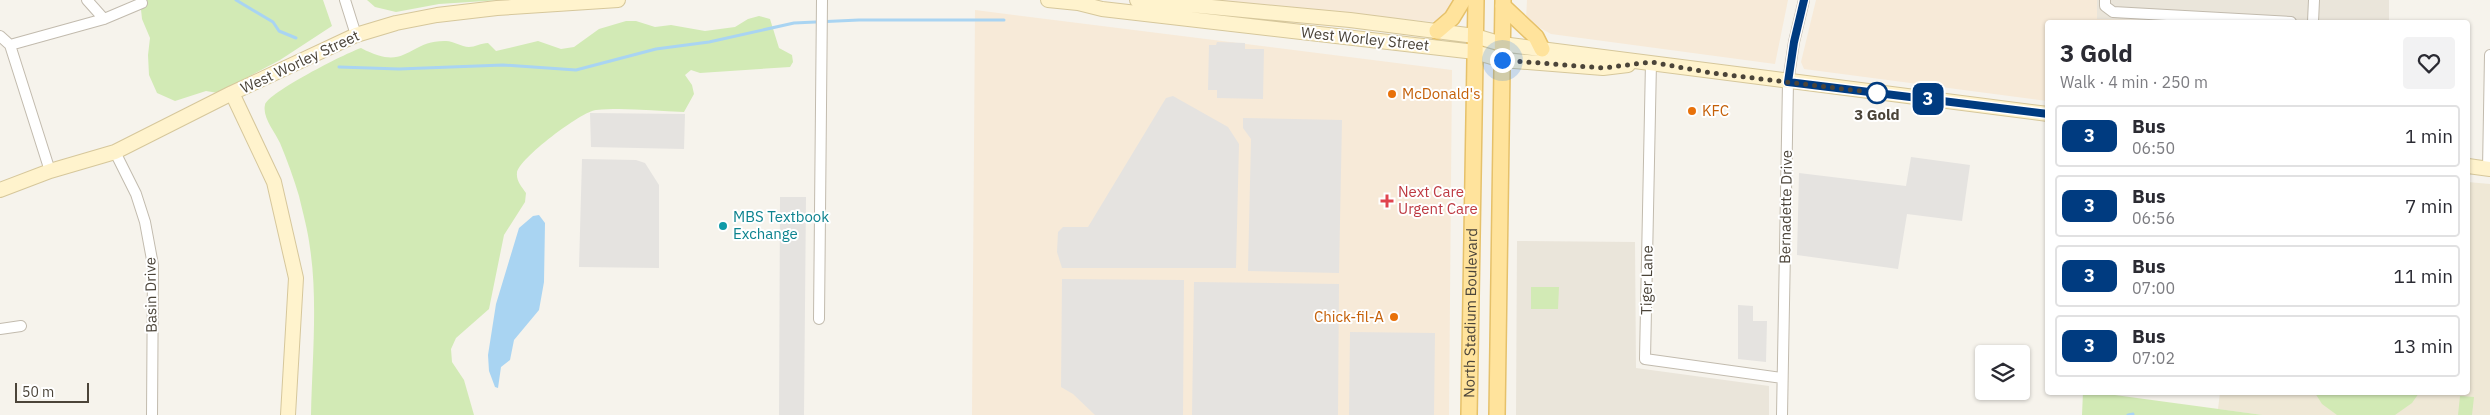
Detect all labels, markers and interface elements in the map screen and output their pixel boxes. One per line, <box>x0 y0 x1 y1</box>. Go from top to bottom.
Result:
street label: West Worley Street <box>1300 22 1430 55</box>
street label: West Worley Street <box>237 26 362 97</box>
text: 3 Gold <box>2060 37 2133 69</box>
button: heart <box>2403 37 2455 89</box>
your location <box>1490 48 1515 73</box>
text: Walk · 4 min · 250 m <box>2060 72 2208 92</box>
marker: 3 Gold <box>1866 82 1888 104</box>
line badge: 3 <box>1912 83 1944 115</box>
place label: McDonald's <box>1402 84 1480 103</box>
text: 3 <box>1923 87 1933 110</box>
marker: McDonald's <box>1386 88 1398 100</box>
place label: KFC <box>1702 101 1729 120</box>
marker: KFC <box>1686 105 1698 117</box>
place label: 3 Gold <box>1854 105 1900 124</box>
text: Bus <box>2132 114 2166 138</box>
text: 3 <box>2084 124 2095 147</box>
text: 1 min <box>2405 124 2453 148</box>
text: 06:50 <box>2132 138 2175 158</box>
street label: Bernadette Drive <box>1775 150 1796 264</box>
place label: Next Care Urgent Care <box>1398 182 1478 218</box>
text: Bus <box>2132 184 2166 208</box>
marker: Next Care Urgent Care <box>1380 194 1394 208</box>
text: 3 <box>2084 194 2095 217</box>
text: 7 min <box>2405 194 2453 218</box>
place label: MBS Textbook Exchange <box>733 207 829 243</box>
text: 06:56 <box>2132 208 2175 228</box>
marker: MBS Textbook Exchange <box>717 220 729 232</box>
street label: North Stadium Boulevard <box>1459 228 1481 398</box>
street label: Tiger Lane <box>1636 245 1657 315</box>
text: Bus <box>2132 254 2166 278</box>
street label: Basin Drive <box>140 257 161 333</box>
text: 3 <box>2084 264 2095 287</box>
text: 11 min <box>2394 264 2453 288</box>
text: 07:00 <box>2132 278 2175 298</box>
place label: Chick-fil-A <box>1314 307 1384 326</box>
marker: Chick-fil-A <box>1388 311 1400 323</box>
text: Bus <box>2132 324 2166 348</box>
text: 3 <box>2084 334 2095 357</box>
text: 13 min <box>2394 334 2453 358</box>
map controls <box>1975 345 2030 400</box>
button: layers <box>1975 345 2030 400</box>
text: 07:02 <box>2132 348 2175 368</box>
scale bar <box>15 380 89 403</box>
text: 50 m <box>22 383 54 401</box>

